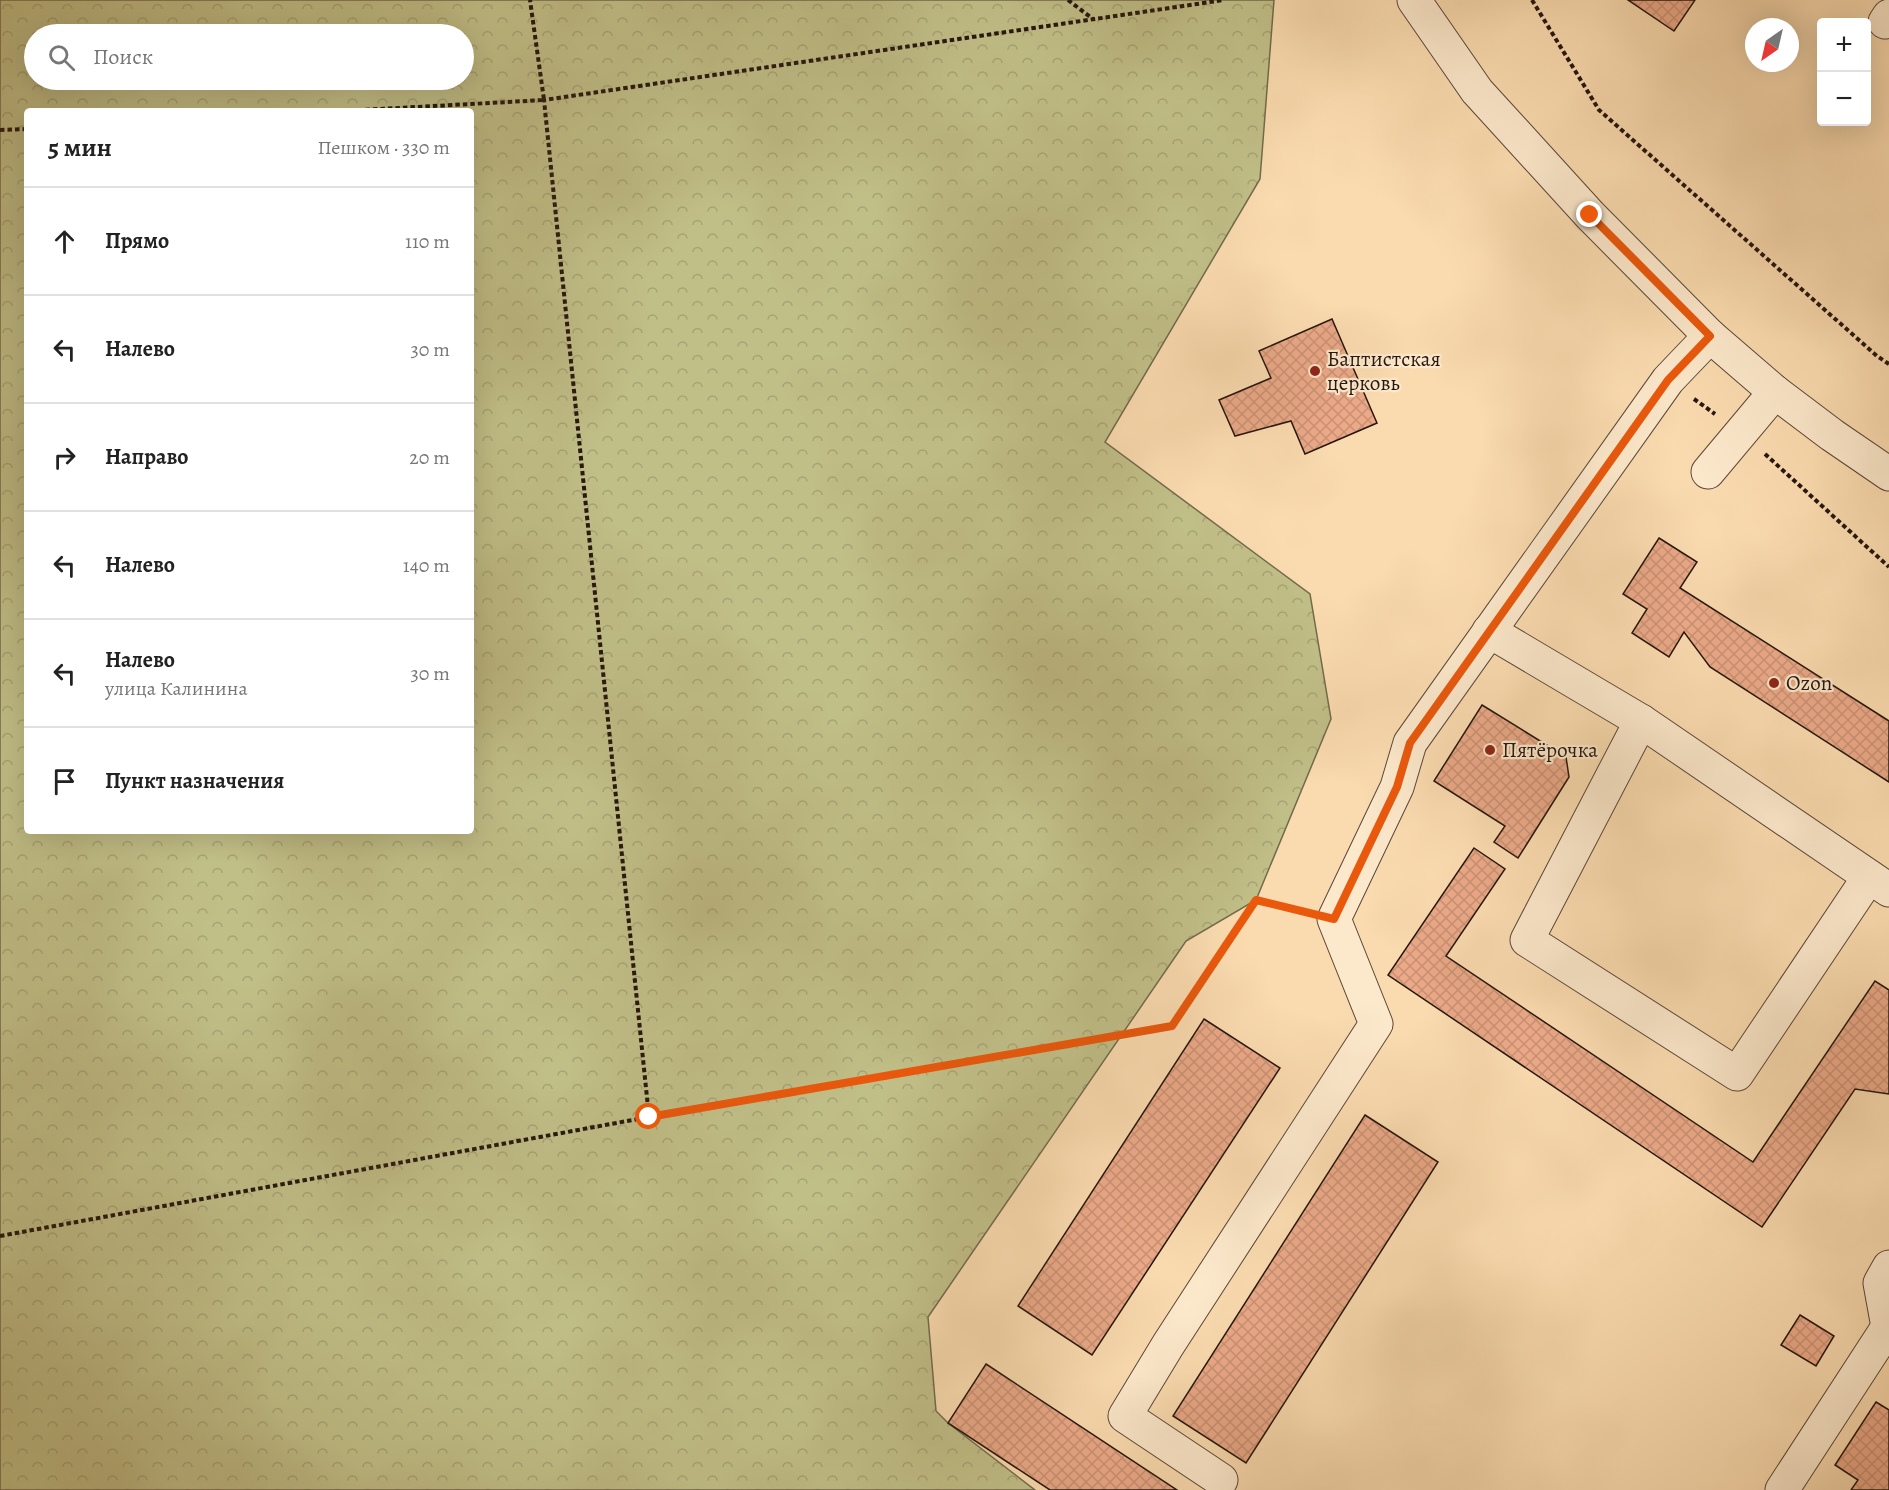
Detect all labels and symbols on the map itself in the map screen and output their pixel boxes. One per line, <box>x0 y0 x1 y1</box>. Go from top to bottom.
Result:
north arrow <box>1745 18 1799 72</box>
route end <box>1576 201 1602 227</box>
place label: Баптистская церковь <box>1327 345 1441 397</box>
marker: Баптистская церковь <box>1308 364 1322 378</box>
place label: Ozon <box>1786 669 1832 697</box>
marker: Ozon <box>1767 676 1781 690</box>
place label: Пятёрочка <box>1502 736 1598 764</box>
marker: Пятёрочка <box>1483 743 1497 757</box>
route start <box>635 1103 661 1129</box>

